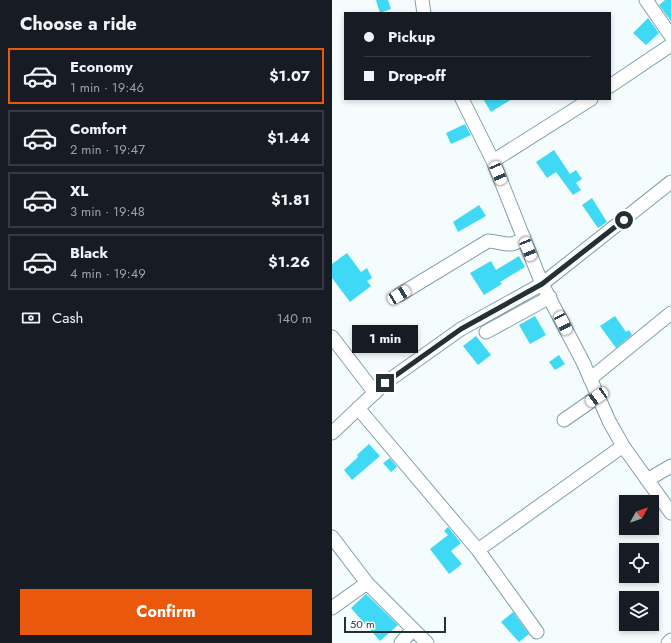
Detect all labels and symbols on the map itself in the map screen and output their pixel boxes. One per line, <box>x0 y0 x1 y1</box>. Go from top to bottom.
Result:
car <box>488 160 508 186</box>
route start <box>615 211 633 229</box>
car <box>518 236 538 262</box>
car <box>386 284 412 306</box>
car <box>552 310 574 336</box>
callout: 1 min <box>352 325 418 353</box>
route end <box>376 374 394 392</box>
car <box>584 385 610 409</box>
north arrow <box>619 495 659 535</box>
scale bar <box>344 615 446 634</box>

